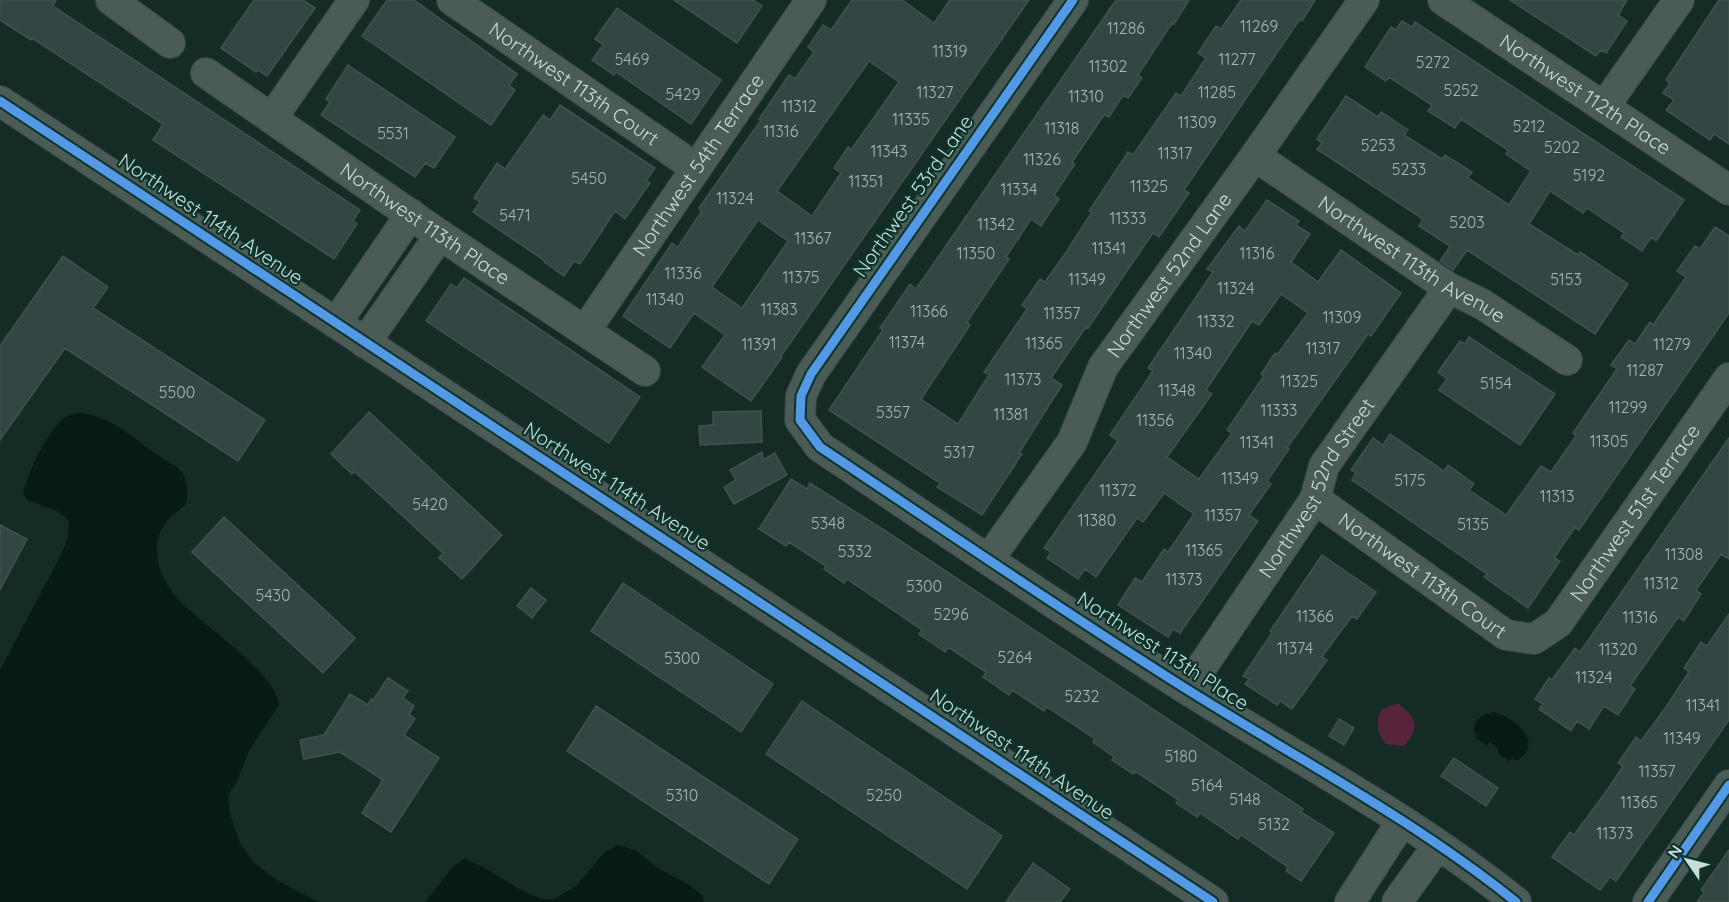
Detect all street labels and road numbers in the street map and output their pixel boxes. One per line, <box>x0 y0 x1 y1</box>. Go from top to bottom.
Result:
street label: Northwest 113th Court <box>485 16 664 151</box>
street label: Northwest 112th Place <box>1495 28 1676 160</box>
street label: Northwest 54th Terrace <box>627 69 769 261</box>
street label: Northwest 53rd Lane <box>847 110 978 282</box>
street label: Northwest 114th Avenue <box>114 147 308 290</box>
street label: Northwest 113th Place <box>336 157 515 290</box>
street label: Northwest 52nd Lane <box>1101 187 1237 362</box>
street label: Northwest 113th Avenue <box>1314 190 1511 328</box>
street label: Northwest 52nd Street <box>1253 393 1380 582</box>
street label: Northwest 114th Avenue <box>519 416 715 555</box>
street label: Northwest 51st Terrace <box>1564 419 1705 606</box>
street label: Northwest 113th Court <box>1334 507 1512 644</box>
street label: Northwest 113th Place <box>1073 586 1254 715</box>
street label: Northwest 114th Avenue <box>925 682 1119 825</box>

